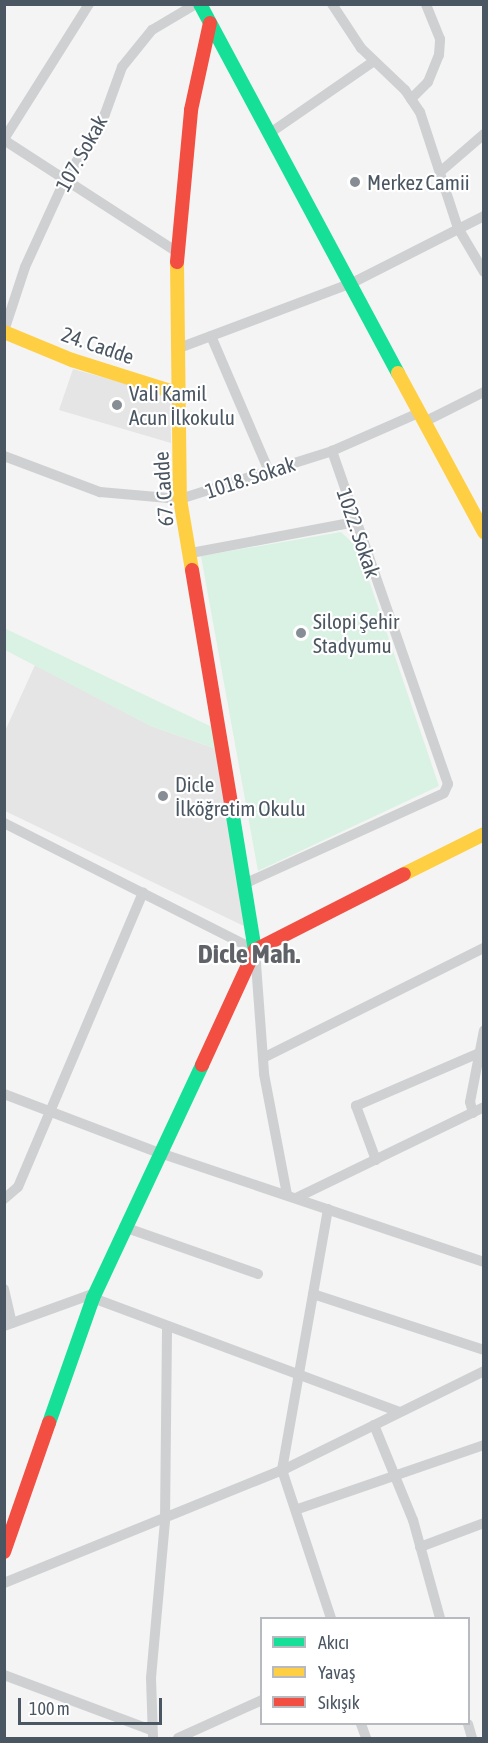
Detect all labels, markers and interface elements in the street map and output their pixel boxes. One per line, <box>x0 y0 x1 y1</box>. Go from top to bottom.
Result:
street label: 107. Sokak <box>50 111 112 195</box>
place label: Merkez Camii <box>367 169 470 195</box>
marker: Merkez Camii <box>348 175 362 189</box>
street label: 24. Cadde <box>58 321 138 369</box>
place label: Vali Kamil Acun İlkokulu <box>129 380 235 430</box>
marker: Vali Kamil Acun İlkokulu <box>110 398 124 412</box>
street label: 67. Cadde <box>148 451 178 527</box>
street label: 1018. Sokak <box>202 451 298 503</box>
street label: 1022. Sokak <box>332 485 386 581</box>
place label: Silopi Şehir Stadyumu <box>313 608 399 658</box>
marker: Silopi Şehir Stadyumu <box>294 626 308 640</box>
place label: Dicle İlköğretim Okulu <box>175 771 306 821</box>
marker: Dicle İlköğretim Okulu <box>156 789 170 803</box>
district label: Dicle Mah. <box>198 938 300 970</box>
legend <box>260 1617 470 1725</box>
text: Akıcı <box>318 1632 349 1653</box>
text: Yavaş <box>318 1662 355 1683</box>
scale bar <box>21 1686 165 1724</box>
text: Sıkışık <box>318 1692 360 1713</box>
text: 100 m <box>29 1698 70 1719</box>

